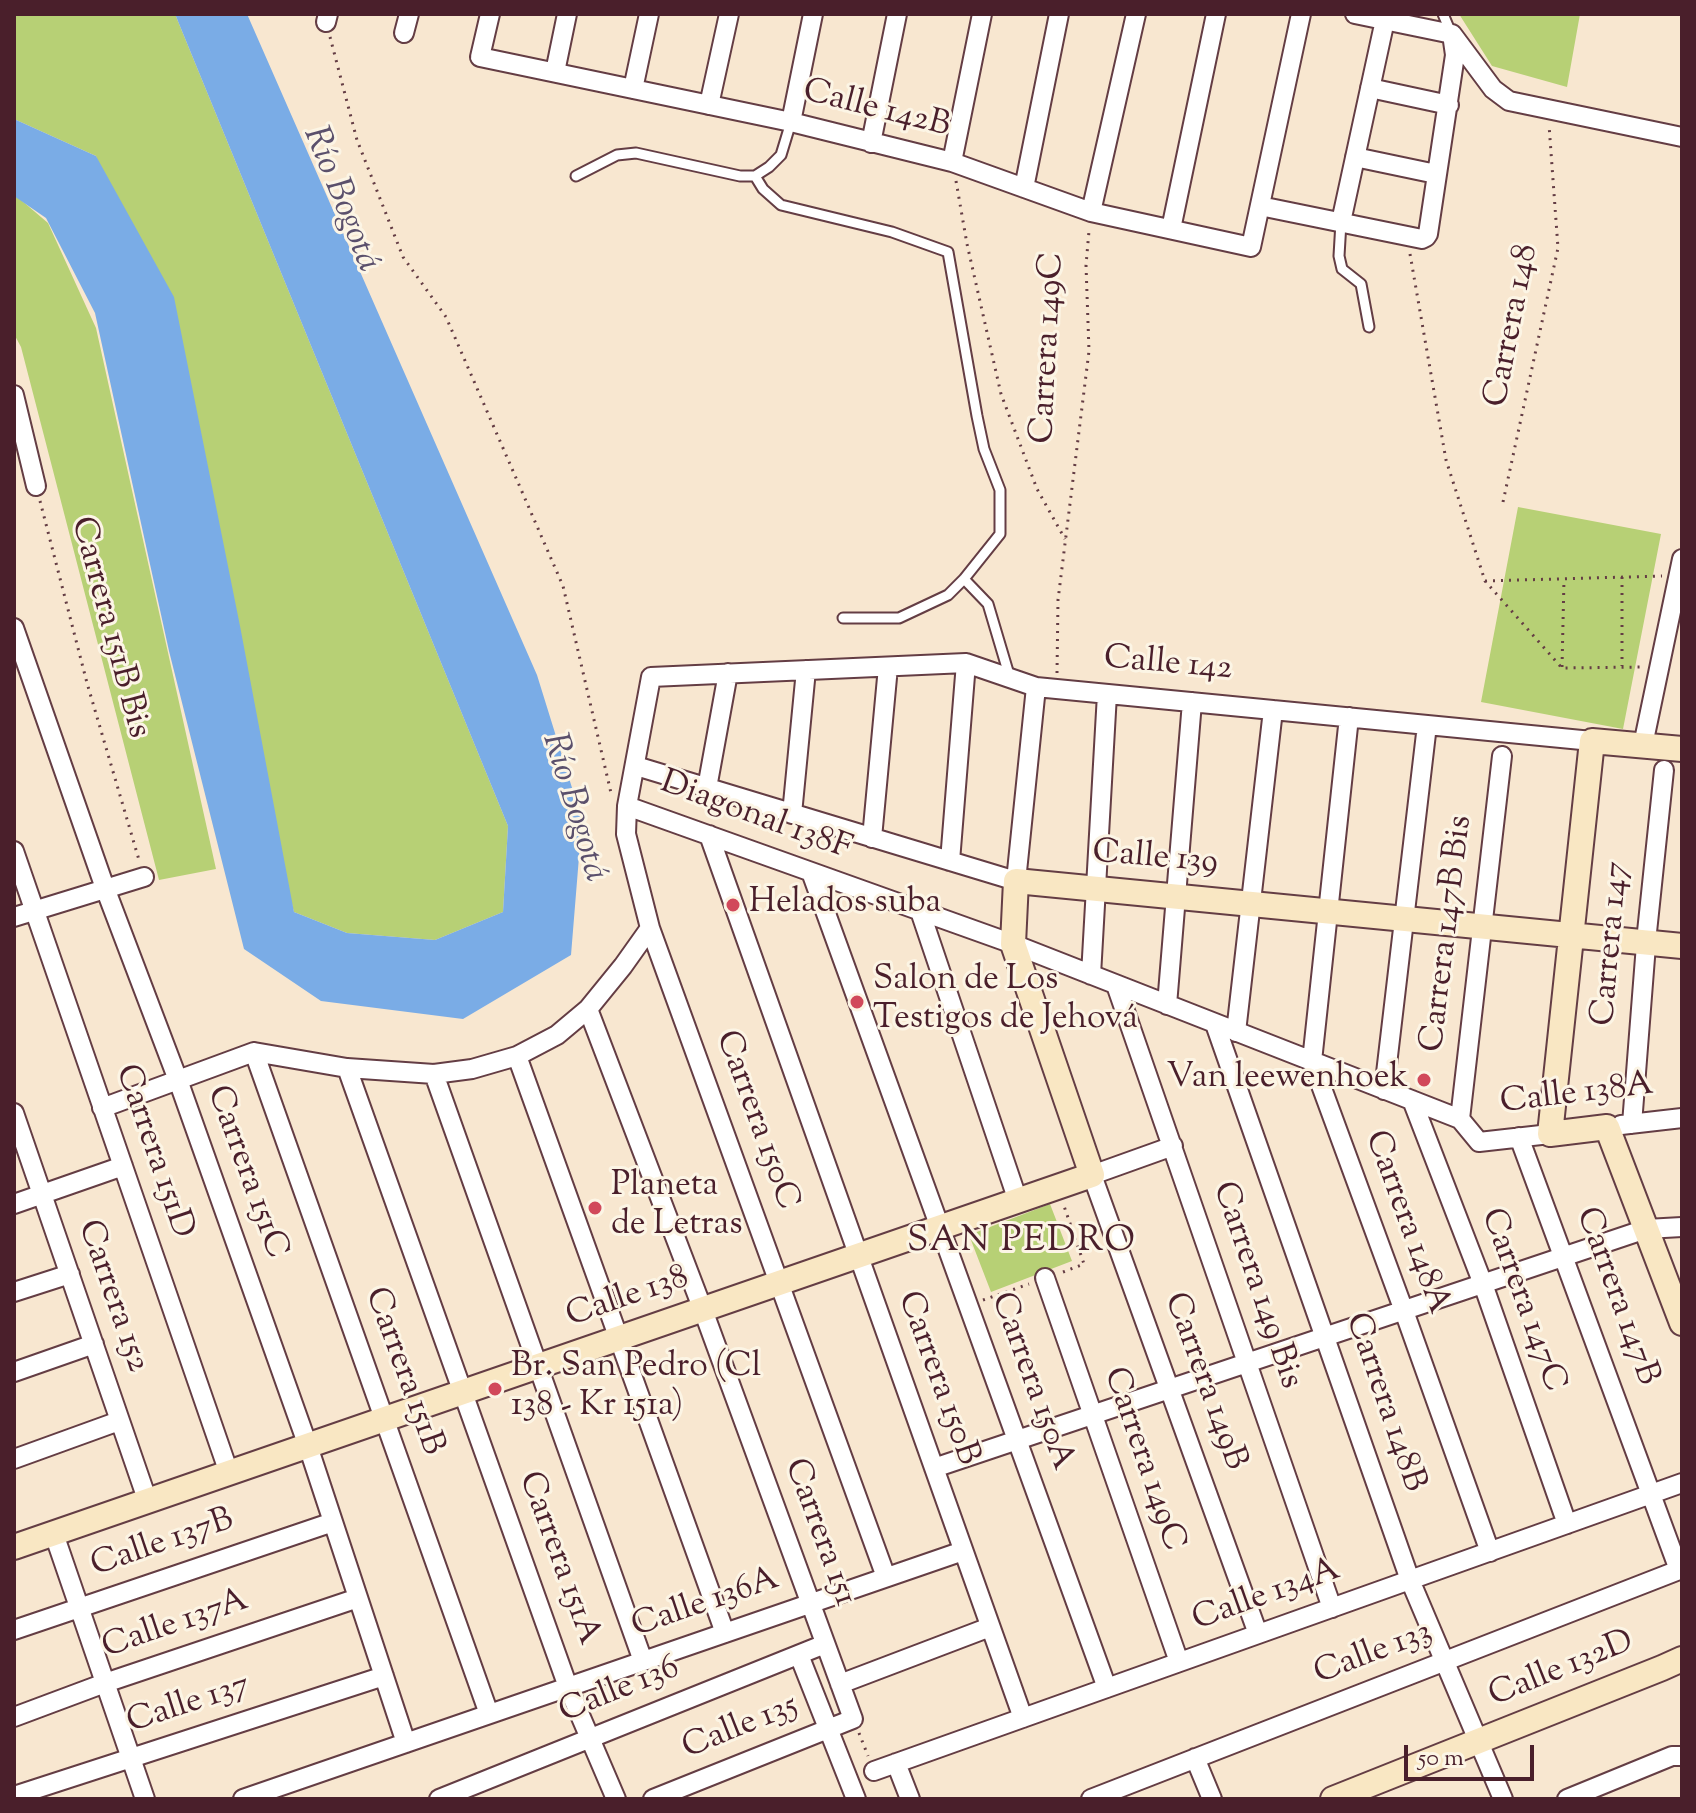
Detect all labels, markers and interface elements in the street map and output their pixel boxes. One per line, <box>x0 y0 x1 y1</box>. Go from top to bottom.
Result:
street label: Calle 142B <box>798 73 954 149</box>
water label: Río Bogotá <box>290 121 388 279</box>
street label: Carrera 148 <box>1478 241 1550 411</box>
street label: Carrera 149C <box>1025 251 1075 445</box>
street label: Carrera 151B Bis <box>59 513 157 743</box>
street label: Calle 142 <box>1102 640 1234 692</box>
water label: Río Bogotá <box>529 729 615 887</box>
street label: Diagonal 138F <box>654 765 856 871</box>
street label: Carrera 147B Bis <box>1414 813 1484 1055</box>
street label: Calle 139 <box>1091 834 1219 886</box>
street label: Carrera 147 <box>1585 860 1641 1028</box>
place label: Helados suba <box>749 885 941 925</box>
marker: Helados suba <box>724 896 742 914</box>
place label: Salon de Los Testigos de Jehová <box>873 962 1138 1042</box>
marker: Salon de Los Testigos de Jehová <box>848 993 866 1011</box>
street label: Carrera 150C <box>704 1026 806 1216</box>
street label: Carrera 151D <box>103 1060 201 1244</box>
place label: Van leewenhoek <box>1166 1060 1408 1100</box>
street label: Calle 138A <box>1498 1066 1656 1126</box>
marker: Van leewenhoek <box>1415 1071 1433 1089</box>
street label: Carrera 151C <box>195 1081 295 1265</box>
street label: Carrera 148A <box>1353 1126 1457 1320</box>
place label: Planeta de Letras <box>611 1168 743 1248</box>
street label: Carrera 149 Bis <box>1201 1177 1309 1395</box>
marker: Planeta de Letras <box>586 1199 604 1217</box>
street label: Carrera 147B <box>1564 1202 1666 1392</box>
street label: Carrera 147C <box>1469 1204 1573 1398</box>
street label: Carrera 152 <box>66 1216 156 1378</box>
district label: SAN PEDRO <box>907 1222 1137 1266</box>
street label: Calle 138 <box>561 1259 695 1339</box>
street label: Carrera 151B <box>353 1283 451 1461</box>
street label: Carrera 150B <box>886 1287 986 1471</box>
street label: Carrera 150A <box>979 1288 1081 1476</box>
street label: Carrera 149B <box>1152 1288 1254 1476</box>
street label: Carrera 148B <box>1333 1308 1433 1498</box>
place label: Br. San Pedro (Cl 138 - Kr 151a) <box>511 1349 761 1428</box>
street label: Carrera 149C <box>1092 1363 1192 1557</box>
marker: Br. San Pedro (Cl 138 - Kr 151a) <box>486 1380 504 1398</box>
street label: Carrera 151 <box>773 1454 863 1612</box>
street label: Carrera 151A <box>507 1467 607 1651</box>
street label: Calle 137B <box>86 1502 240 1588</box>
street label: Calle 134A <box>1187 1551 1347 1643</box>
street label: Calle 136A <box>627 1561 785 1649</box>
street label: Calle 137A <box>98 1582 254 1670</box>
street label: Calle 133 <box>1309 1614 1439 1696</box>
street label: Calle 132D <box>1484 1624 1640 1718</box>
street label: Calle 136 <box>554 1649 686 1735</box>
street label: Calle 137 <box>122 1667 256 1745</box>
street label: Calle 135 <box>677 1687 805 1771</box>
scale bar <box>1408 1729 1538 1779</box>
text: 50 m <box>1418 1742 1464 1776</box>

